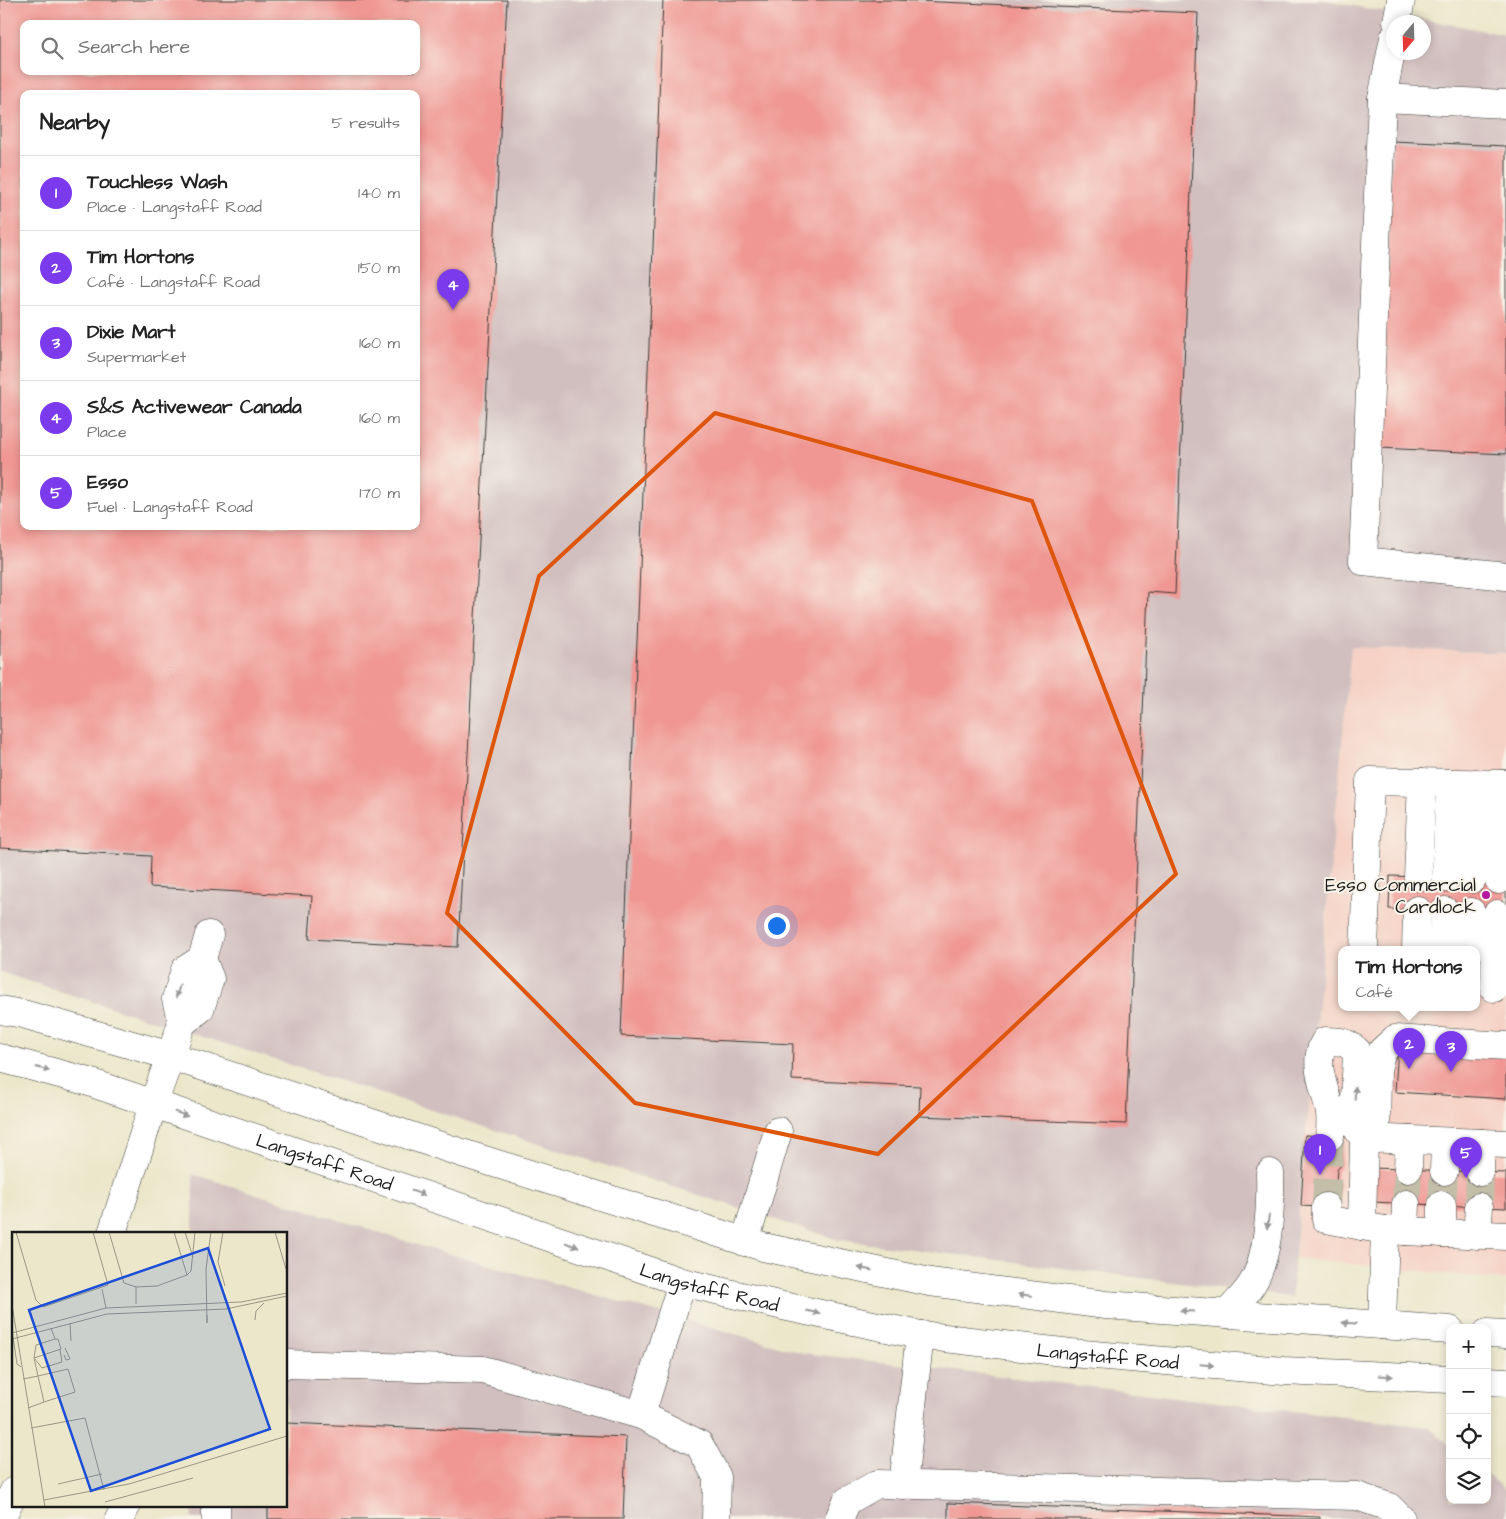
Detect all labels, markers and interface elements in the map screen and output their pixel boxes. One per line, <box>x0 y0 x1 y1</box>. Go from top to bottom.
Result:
north arrow <box>1386 15 1431 60</box>
search box <box>20 20 420 75</box>
icon: search <box>38 34 66 62</box>
text: Search here <box>78 34 190 61</box>
text: Nearby <box>40 108 110 137</box>
text: 5 results <box>332 112 400 134</box>
text: Touchless Wash <box>87 169 227 196</box>
text: 1 <box>55 182 57 204</box>
text: 140 m <box>358 182 400 204</box>
text: Place · Langstaff Road <box>87 196 262 218</box>
text: Tim Hortons <box>87 244 194 271</box>
text: 2 <box>51 257 61 279</box>
text: 150 m <box>358 257 400 279</box>
pin: 4 <box>437 269 469 310</box>
text: Café · Langstaff Road <box>87 271 260 293</box>
text: Dixie Mart <box>87 319 175 346</box>
text: 3 <box>52 332 60 354</box>
text: 160 m <box>359 332 400 354</box>
text: Supermarket <box>87 346 186 368</box>
text: S&S Activewear Canada <box>87 394 302 421</box>
text: 4 <box>51 407 61 429</box>
text: 160 m <box>359 407 400 429</box>
text: Place <box>87 421 127 443</box>
text: Esso <box>87 469 128 496</box>
text: 5 <box>50 482 62 504</box>
text: 170 m <box>359 482 400 504</box>
text: Fuel · Langstaff Road <box>87 496 253 518</box>
place label: Esso Commercial Cardlock <box>1325 872 1476 921</box>
marker: Esso Commercial Cardlock <box>1480 889 1492 901</box>
your location <box>764 913 790 939</box>
popup <box>1338 946 1480 1011</box>
text: Tim Hortons <box>1355 954 1463 981</box>
text: Café <box>1355 981 1393 1003</box>
one-way arrow <box>174 984 182 999</box>
pin: 2 <box>1393 1028 1425 1069</box>
pin: 3 <box>1435 1031 1467 1072</box>
one-way arrow <box>35 1066 50 1074</box>
one-way arrow <box>1351 1085 1359 1101</box>
one-way arrow <box>174 1110 189 1118</box>
street label: Langstaff Road <box>252 1127 397 1199</box>
pin: 1 <box>1304 1134 1336 1175</box>
pin: 5 <box>1450 1137 1482 1178</box>
one-way arrow <box>411 1190 426 1198</box>
one-way arrow <box>1264 1214 1272 1230</box>
inset map <box>12 1232 288 1506</box>
one-way arrow <box>565 1242 580 1249</box>
street label: Langstaff Road <box>636 1257 782 1320</box>
one-way arrow <box>857 1265 872 1273</box>
one-way arrow <box>1017 1291 1033 1299</box>
one-way arrow <box>1178 1307 1194 1315</box>
one-way arrow <box>805 1309 821 1317</box>
one-way arrow <box>1340 1318 1356 1326</box>
map controls <box>1446 1324 1491 1504</box>
button: + <box>1446 1324 1491 1369</box>
street label: Langstaff Road <box>1035 1337 1180 1377</box>
one-way arrow <box>1199 1361 1215 1369</box>
button: − <box>1446 1369 1491 1414</box>
one-way arrow <box>1379 1372 1395 1380</box>
button: locate <box>1446 1414 1491 1459</box>
button: layers <box>1446 1459 1491 1504</box>

